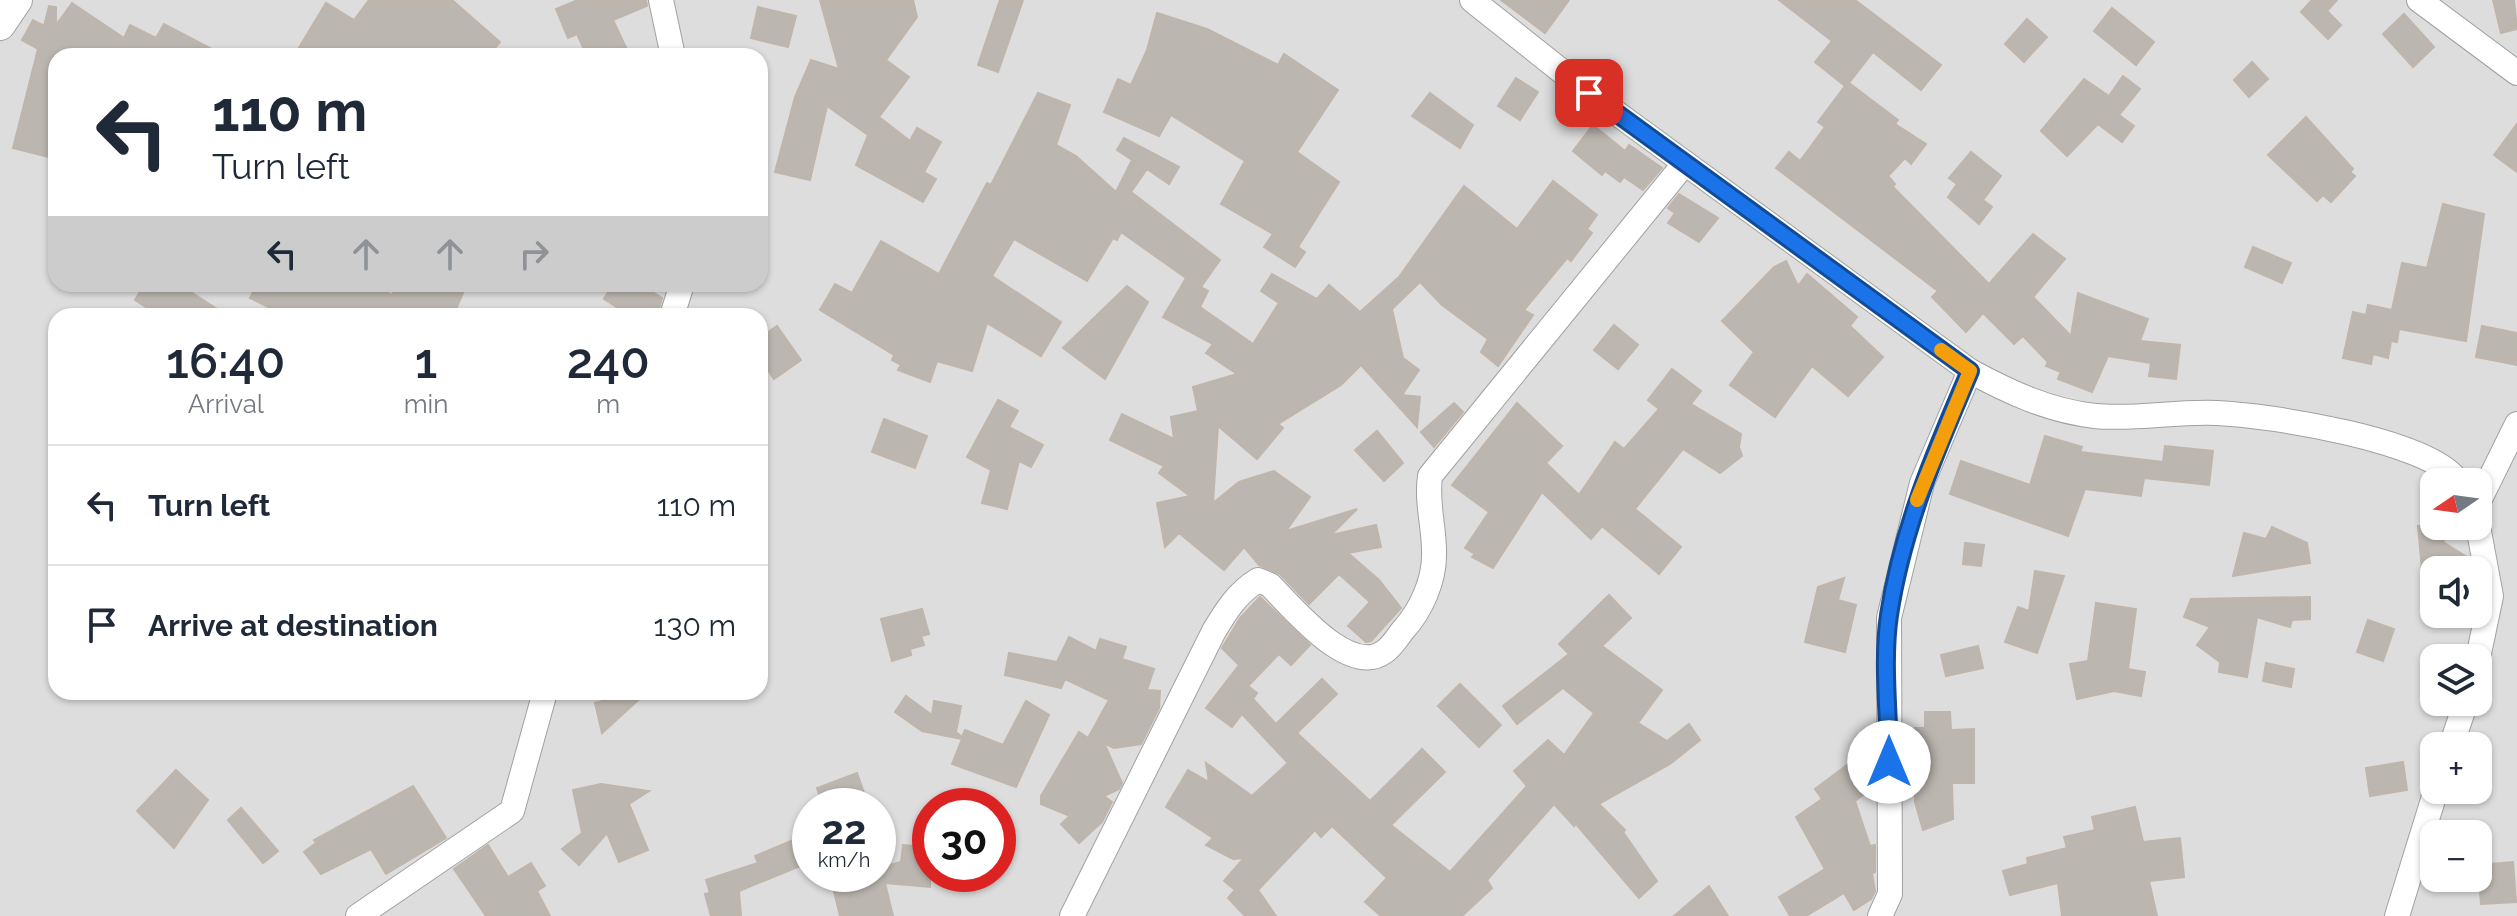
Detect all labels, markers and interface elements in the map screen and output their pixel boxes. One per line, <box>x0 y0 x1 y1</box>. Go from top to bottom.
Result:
pin <box>1555 59 1623 127</box>
icon: arrive <box>1567 71 1611 115</box>
text: 110 m <box>212 78 367 144</box>
icon: left <box>80 80 184 184</box>
text: Turn left <box>212 145 350 187</box>
icon: left <box>260 232 304 276</box>
icon: ahead <box>344 232 388 276</box>
icon: ahead <box>428 232 472 276</box>
icon: right <box>512 232 556 276</box>
text: 16:40 <box>166 333 285 389</box>
text: 1 <box>415 333 437 389</box>
text: 240 <box>567 333 650 389</box>
text: Arrival <box>188 389 264 419</box>
text: min <box>404 389 448 419</box>
text: m <box>596 389 620 419</box>
north arrow <box>2420 468 2492 540</box>
map controls <box>2420 468 2492 892</box>
icon: left <box>80 483 124 527</box>
text: Turn left <box>148 488 270 523</box>
text: 110 m <box>657 488 736 523</box>
button: sound <box>2420 556 2492 628</box>
icon: arrive <box>80 603 124 647</box>
text: Arrive at destination <box>148 608 438 643</box>
text: 130 m <box>654 608 736 643</box>
button: layers <box>2420 644 2492 716</box>
position arrow <box>1847 720 1931 804</box>
button: + <box>2420 732 2492 804</box>
speed limit sign: 30 <box>912 788 1016 892</box>
text: 22 <box>821 806 867 853</box>
button: − <box>2420 820 2492 892</box>
text: km/h <box>818 848 870 872</box>

